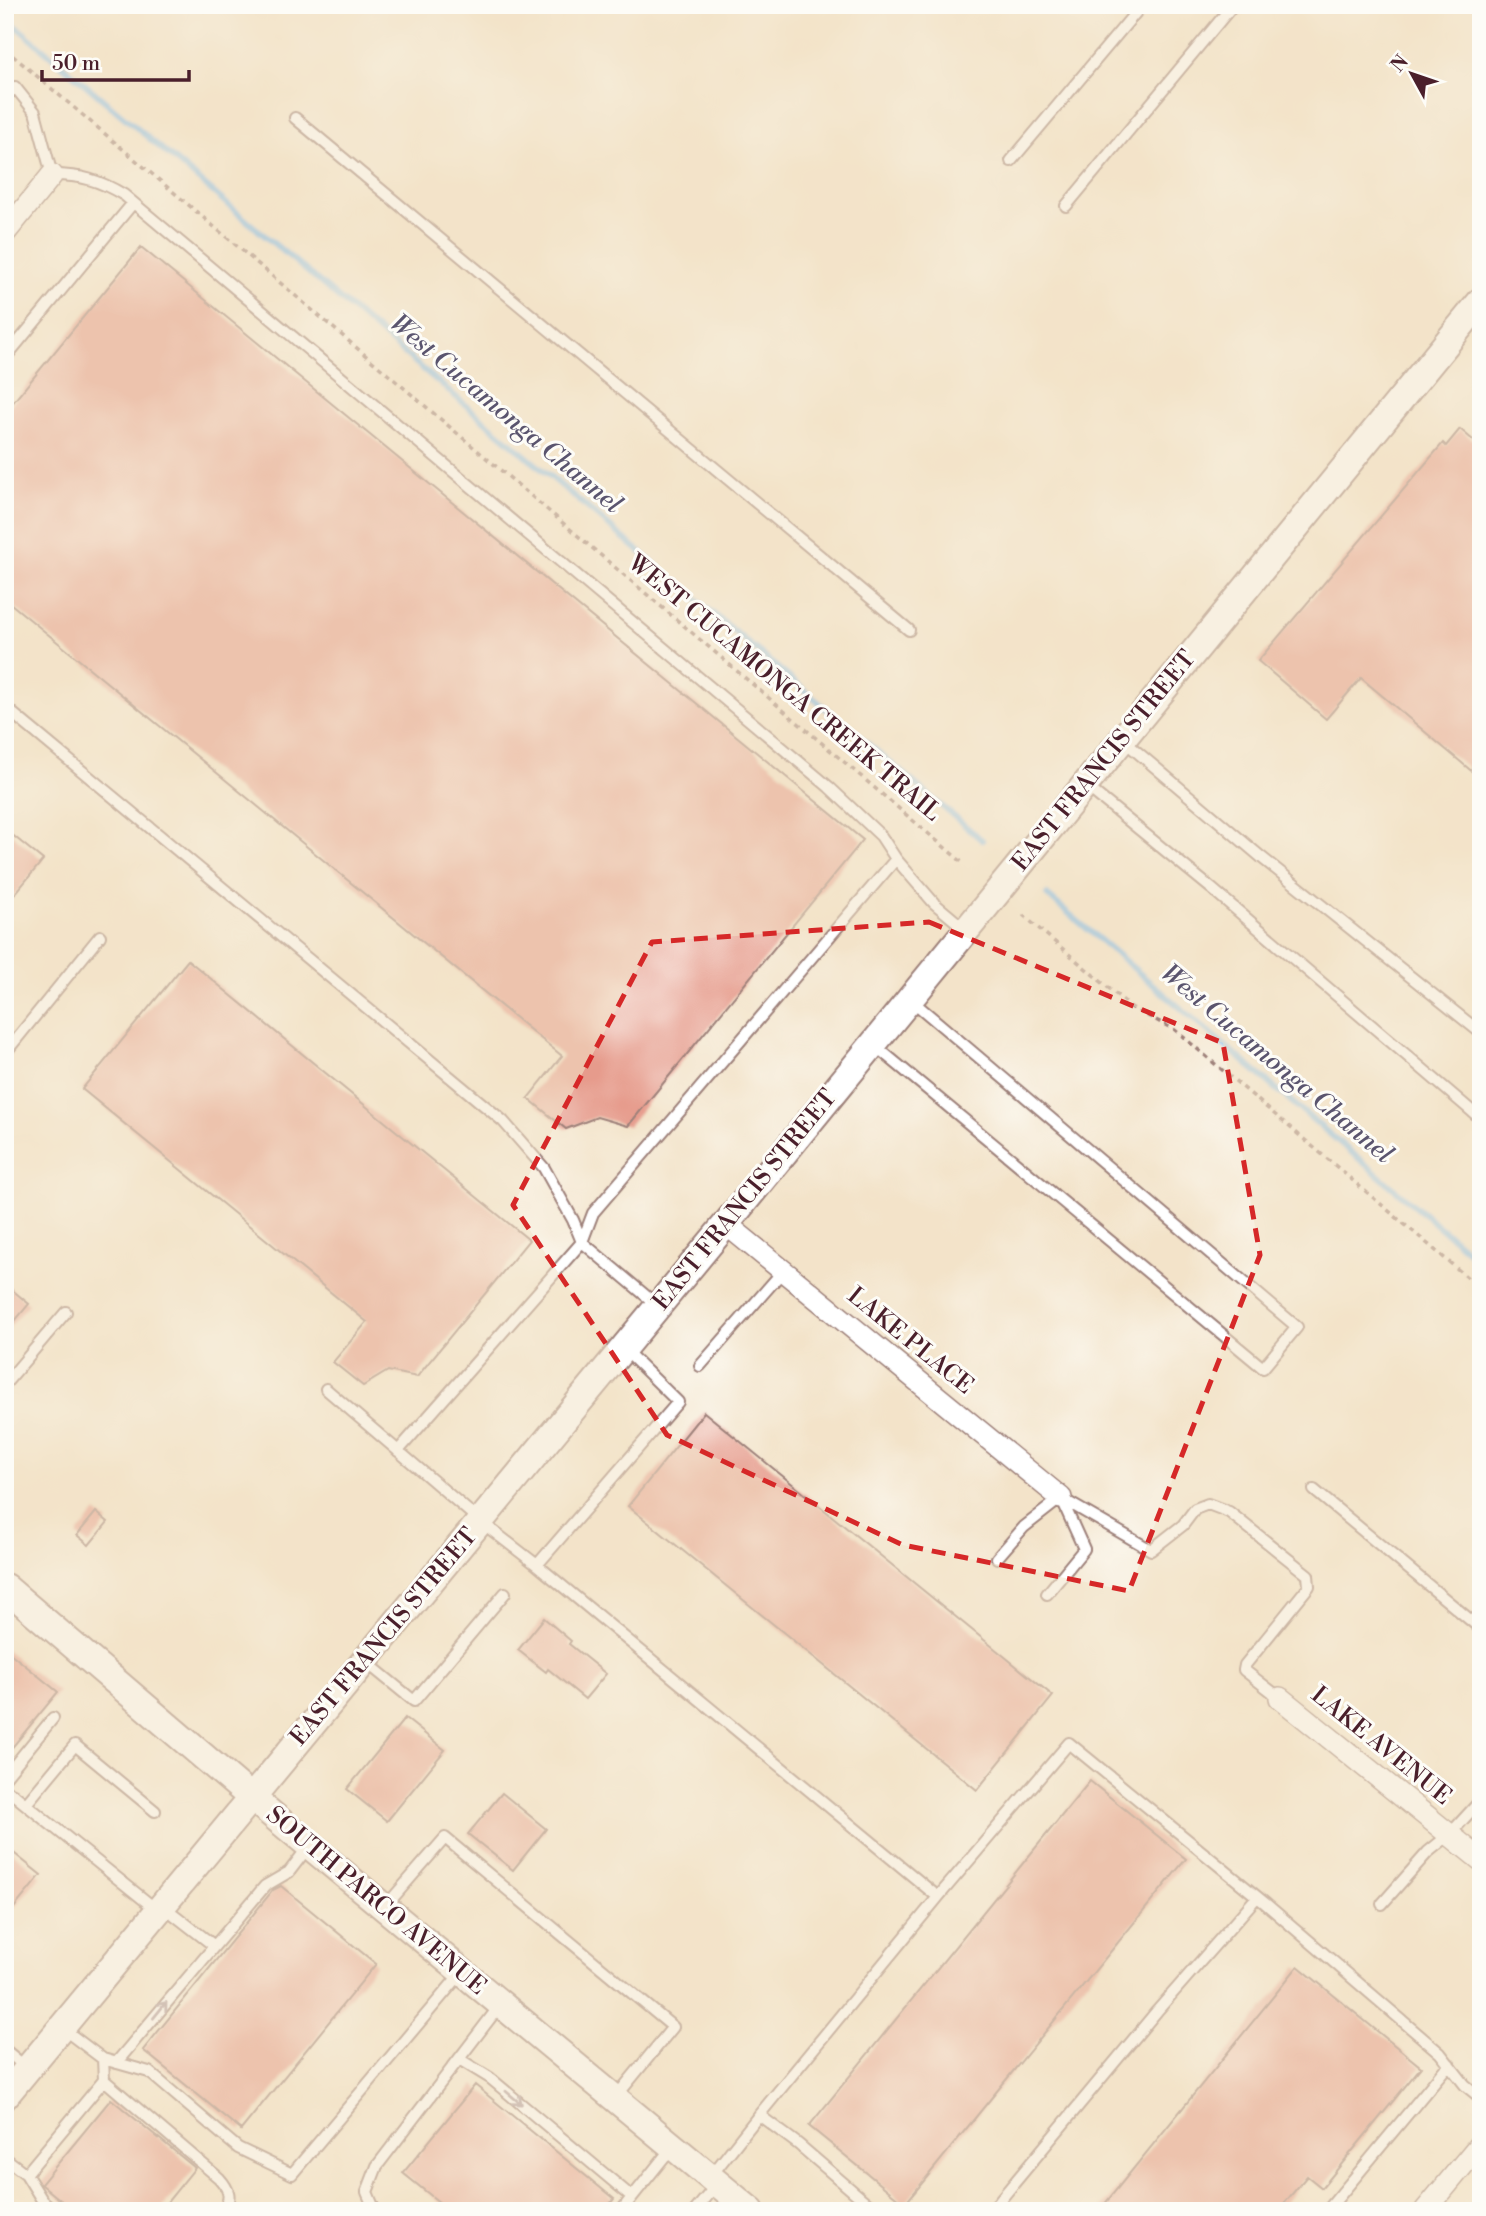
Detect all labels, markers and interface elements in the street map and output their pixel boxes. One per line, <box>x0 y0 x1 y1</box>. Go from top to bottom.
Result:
scale bar <box>42 38 189 82</box>
north arrow <box>1378 38 1448 108</box>
text: N <box>1386 50 1414 77</box>
text: 50 m <box>52 51 100 77</box>
water label: West Cucamonga Channel <box>383 307 629 521</box>
street label: WEST CUCAMONGA CREEK TRAIL <box>621 547 947 828</box>
street label: EAST FRANCIS STREET <box>1006 644 1202 877</box>
water label: West Cucamonga Channel <box>1154 957 1400 1171</box>
street label: EAST FRANCIS STREET <box>647 1083 843 1316</box>
street label: LAKE PLACE <box>841 1281 979 1401</box>
street label: EAST FRANCIS STREET <box>284 1522 484 1752</box>
street label: LAKE AVENUE <box>1305 1680 1457 1812</box>
street label: SOUTH PARCO AVENUE <box>260 1800 492 2002</box>
one-way arrow <box>152 2002 167 2020</box>
one-way arrow <box>505 2090 523 2106</box>

